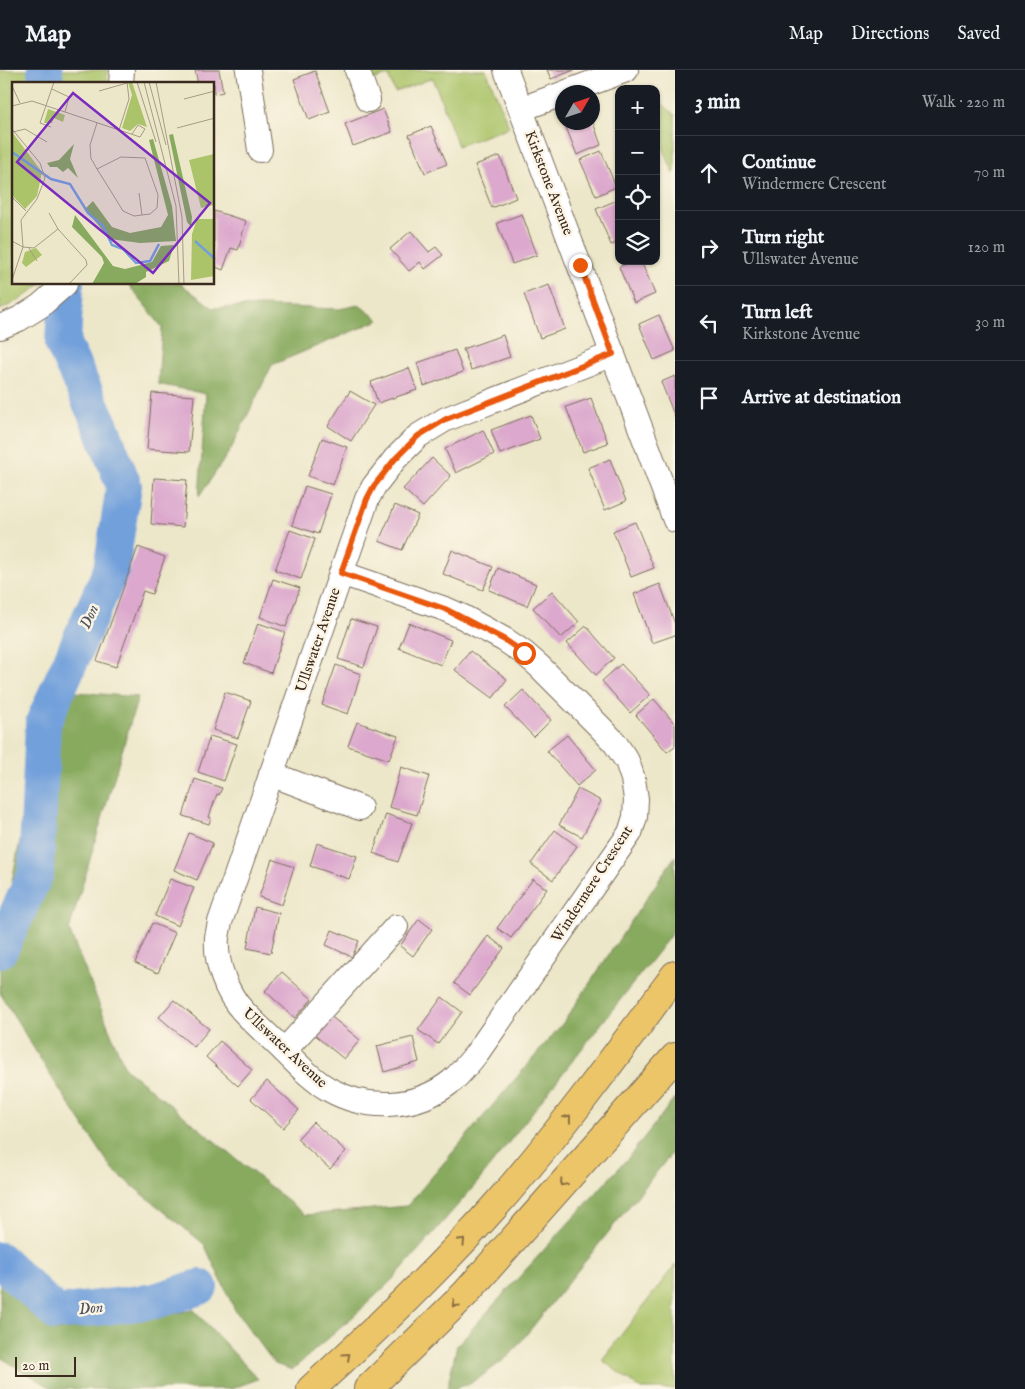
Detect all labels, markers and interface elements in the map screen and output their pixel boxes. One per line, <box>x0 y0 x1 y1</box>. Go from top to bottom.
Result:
text: Map <box>25 19 71 50</box>
text: Map <box>789 23 823 46</box>
text: Directions <box>851 23 929 46</box>
text: Saved <box>957 23 1000 46</box>
inset map <box>12 82 215 285</box>
north arrow <box>555 85 600 130</box>
map controls <box>615 85 660 265</box>
button: + <box>615 85 660 130</box>
text: 3 min <box>695 89 740 116</box>
text: Walk · 220 m <box>922 93 1005 113</box>
street label: Kirkstone Avenue <box>520 128 578 238</box>
button: − <box>615 130 660 175</box>
text: Continue <box>742 151 816 175</box>
icon: ahead <box>695 159 723 187</box>
text: 70 m <box>974 163 1005 183</box>
button: locate <box>615 175 660 220</box>
text: Windermere Crescent <box>742 175 887 195</box>
button: layers <box>615 220 660 265</box>
text: Turn right <box>742 226 824 250</box>
icon: right <box>695 234 723 262</box>
text: 120 m <box>968 238 1005 258</box>
text: Ullswater Avenue <box>742 250 859 270</box>
route end <box>569 254 592 277</box>
text: Turn left <box>742 301 813 325</box>
icon: left <box>695 309 723 337</box>
text: 30 m <box>975 313 1005 333</box>
text: Kirkstone Avenue <box>742 325 860 345</box>
icon: arrive <box>695 384 723 412</box>
text: Arrive at destination <box>742 386 901 410</box>
street label: Ullswater Avenue <box>291 585 345 695</box>
water label: Don <box>76 602 104 632</box>
route start <box>513 642 536 665</box>
street label: Windermere Crescent <box>547 822 637 946</box>
street label: Ullswater Avenue <box>239 1004 332 1092</box>
one-way arrow <box>562 1115 570 1124</box>
one-way arrow <box>560 1178 569 1187</box>
one-way arrow <box>456 1238 465 1247</box>
water label: Don <box>78 1298 104 1320</box>
one-way arrow <box>451 1298 460 1307</box>
one-way arrow <box>342 1353 351 1362</box>
scale bar <box>15 1354 76 1377</box>
text: 20 m <box>22 1357 49 1375</box>

